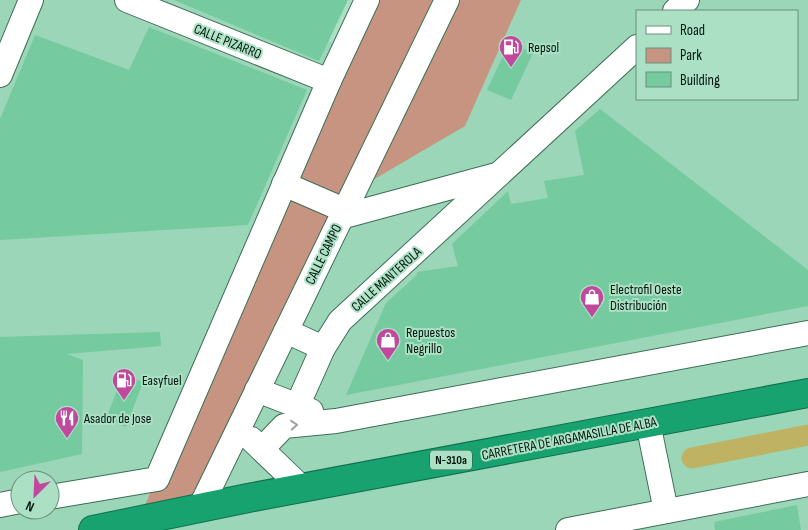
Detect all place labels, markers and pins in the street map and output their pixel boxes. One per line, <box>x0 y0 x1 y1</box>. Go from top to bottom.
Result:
fuel station icon: Repsol <box>498 34 524 68</box>
place label: Repsol <box>528 39 559 56</box>
place label: Electrofil Oeste Distribución <box>610 281 682 314</box>
shop icon: Electrofil Oeste Distribución <box>579 284 605 318</box>
place label: Repuestos Negrillo <box>406 324 455 357</box>
shop icon: Repuestos Negrillo <box>375 327 401 361</box>
fuel station icon: Easyfuel <box>111 367 137 401</box>
place label: Easyfuel <box>142 372 182 389</box>
restaurant icon: Asador de Jose <box>54 405 80 439</box>
place label: Asador de Jose <box>83 410 151 427</box>

